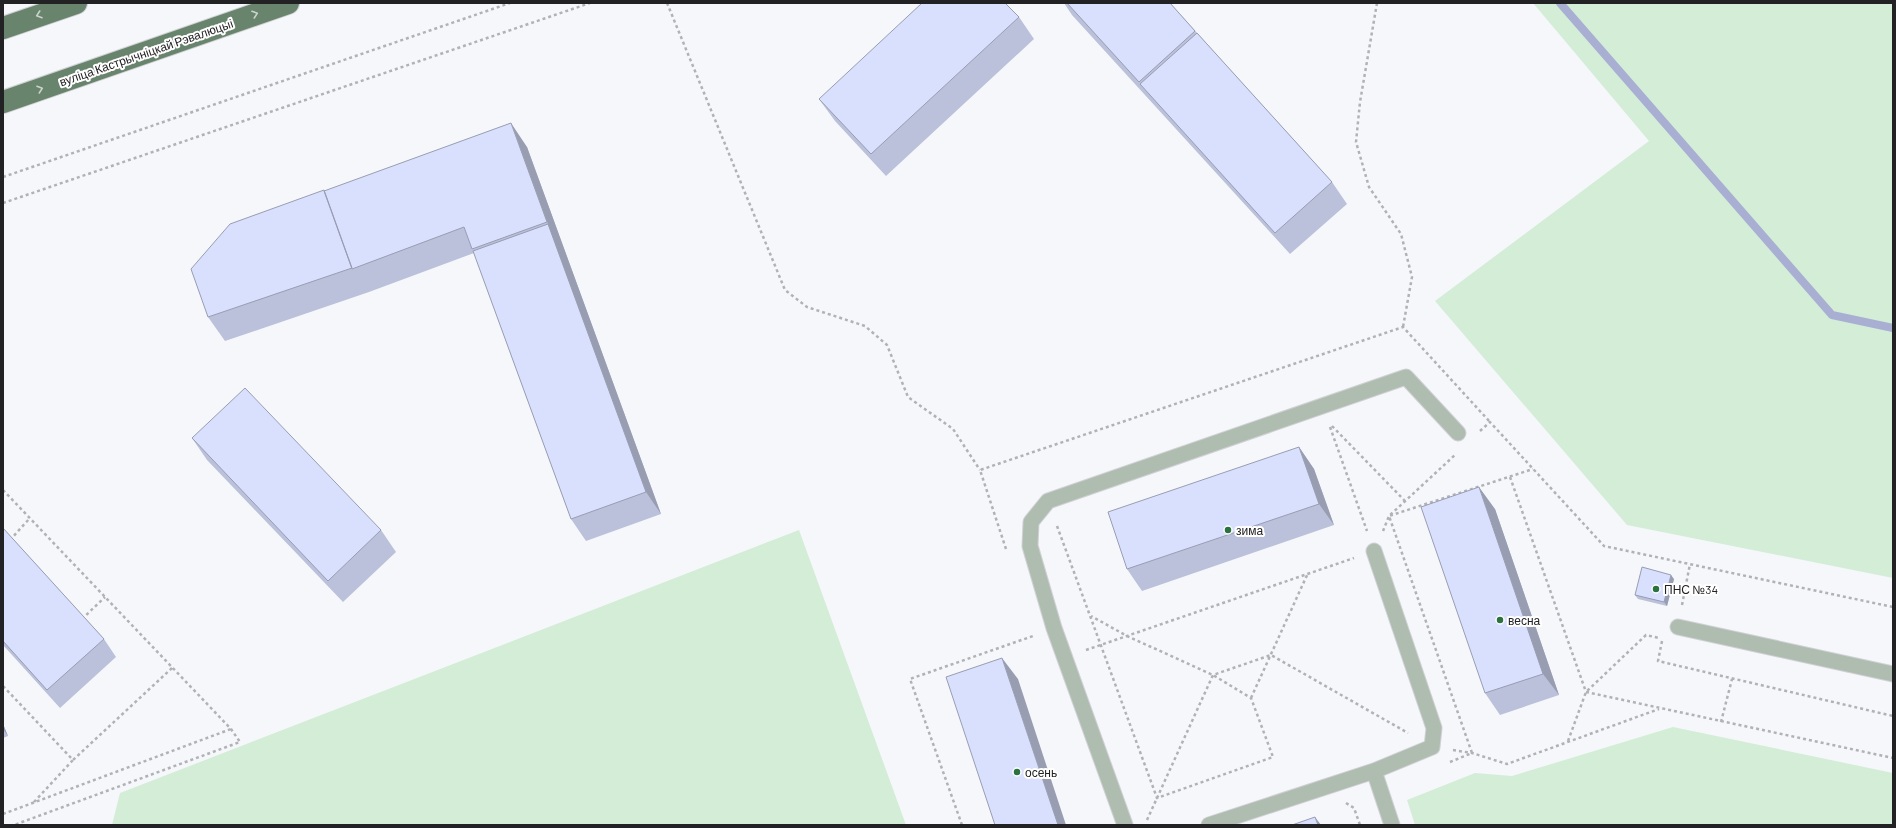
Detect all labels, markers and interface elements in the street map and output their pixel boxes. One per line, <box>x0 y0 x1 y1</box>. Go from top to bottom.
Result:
one-way arrow <box>36 11 43 19</box>
one-way arrow <box>252 11 259 19</box>
street label: вуліца Кастрычніцкай Рэвалюцыі <box>57 16 235 89</box>
one-way arrow <box>36 85 43 93</box>
place label: зима <box>1236 523 1263 537</box>
marker: зима <box>1223 525 1233 535</box>
place label: ПНС №34 <box>1664 582 1718 596</box>
marker: ПНС №34 <box>1651 584 1661 594</box>
place label: весна <box>1508 613 1541 627</box>
marker: весна <box>1495 615 1505 625</box>
place label: осень <box>1025 765 1057 779</box>
marker: осень <box>1012 767 1022 777</box>

